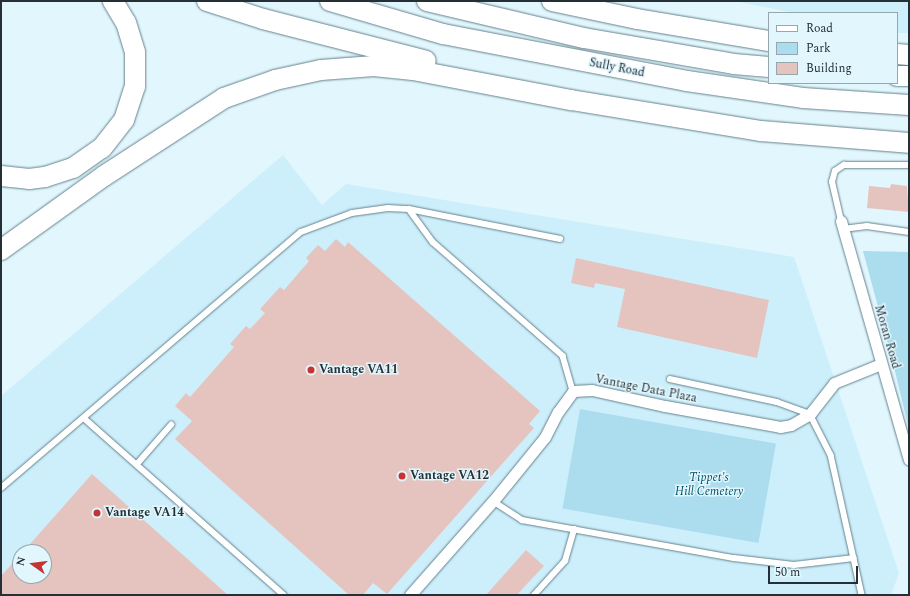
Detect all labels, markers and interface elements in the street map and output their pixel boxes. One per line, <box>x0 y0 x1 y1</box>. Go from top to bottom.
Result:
legend <box>768 12 898 84</box>
text: Road <box>806 19 833 38</box>
text: Park <box>806 39 831 58</box>
street label: Sully Road <box>588 56 646 80</box>
text: Building <box>806 59 852 78</box>
street label: Moran Road <box>871 303 903 371</box>
place label: Vantage VA11 <box>319 363 398 377</box>
marker: Vantage VA11 <box>306 365 316 375</box>
street label: Vantage Data Plaza <box>594 372 698 406</box>
place label: Vantage VA12 <box>410 469 489 483</box>
marker: Vantage VA12 <box>397 471 407 481</box>
park label: Tippet's Hill Cemetery <box>675 471 743 499</box>
place label: Vantage VA14 <box>105 506 184 520</box>
marker: Vantage VA14 <box>92 508 102 518</box>
north arrow <box>12 544 52 584</box>
text: N <box>12 555 30 568</box>
scale bar <box>770 558 860 584</box>
text: 50 m <box>775 563 800 582</box>

